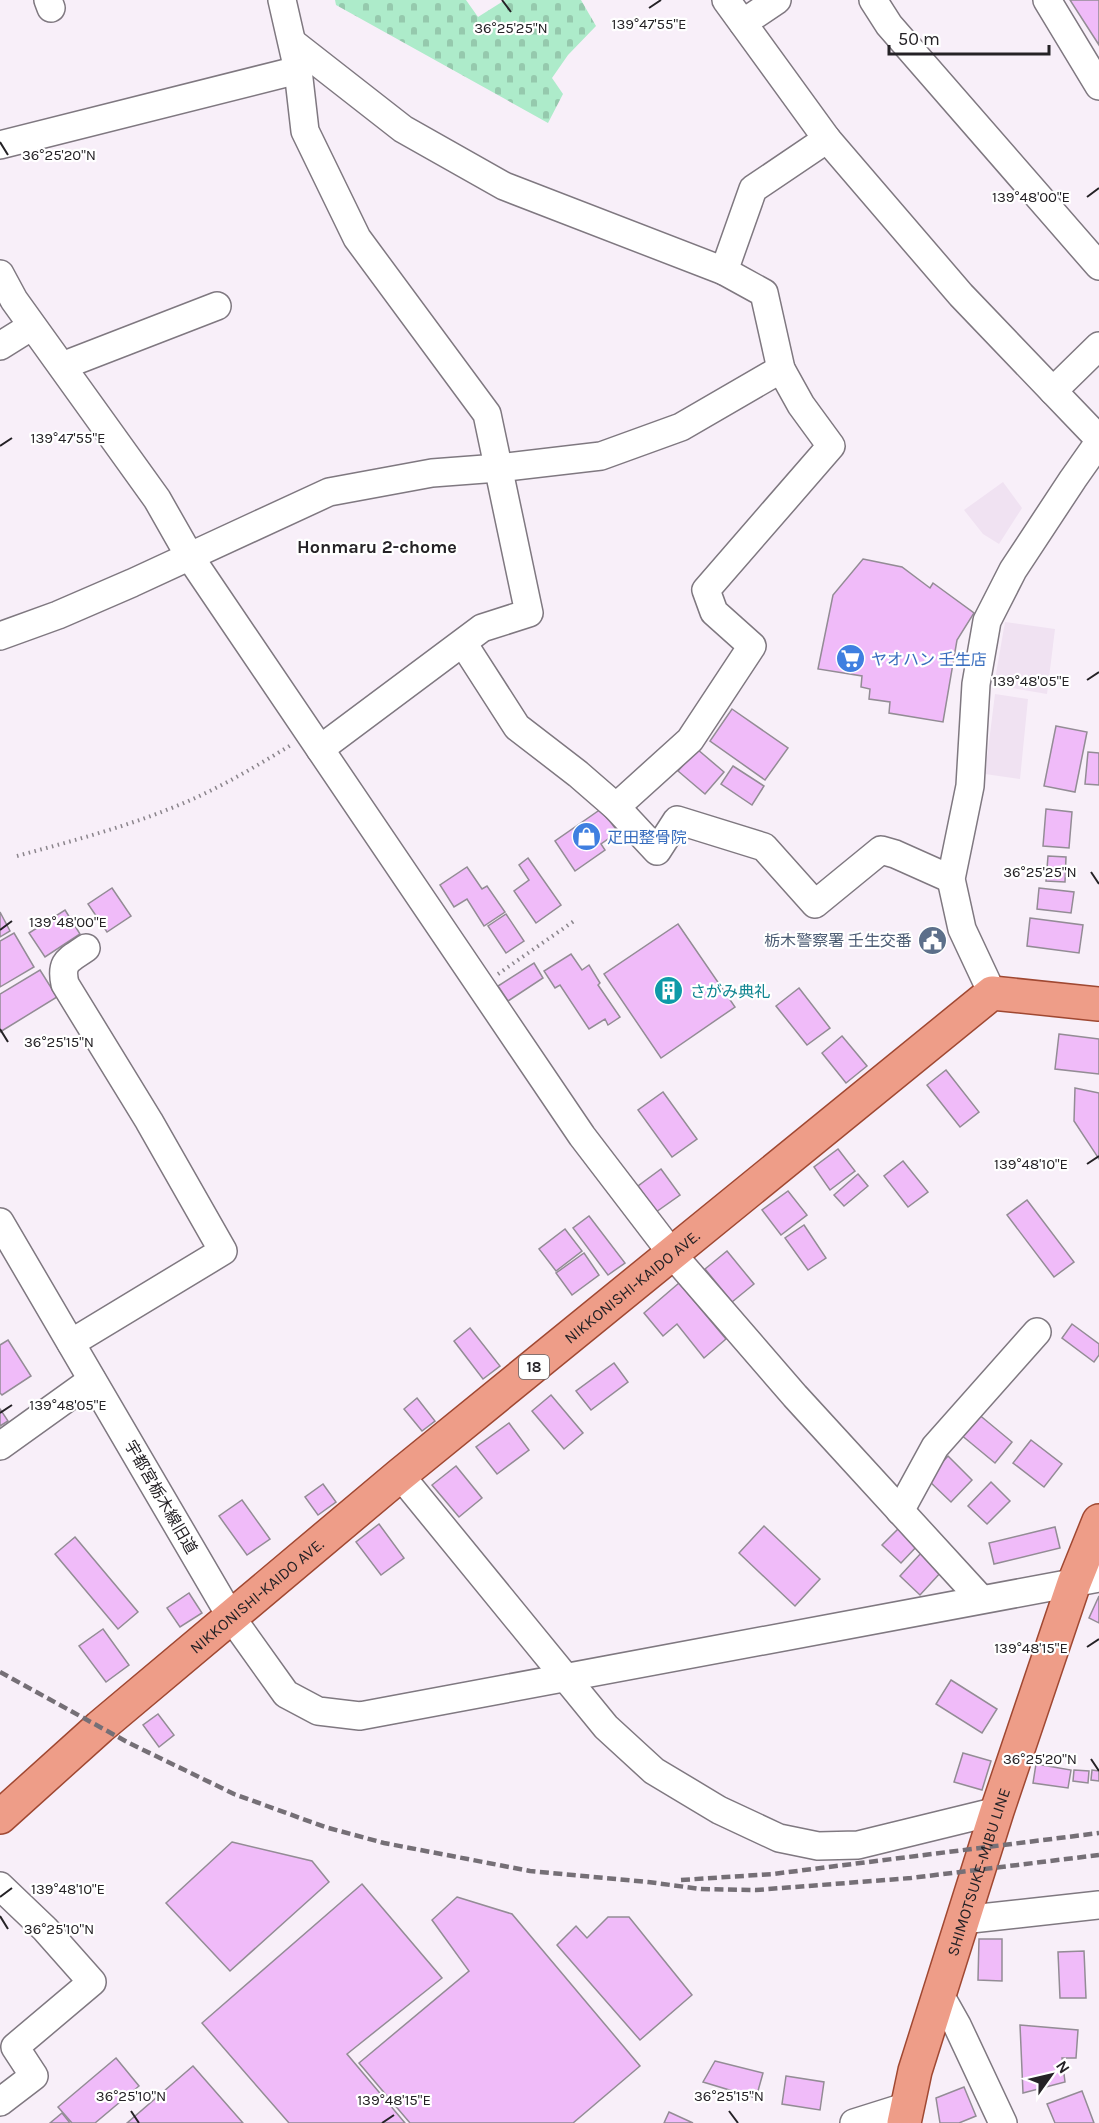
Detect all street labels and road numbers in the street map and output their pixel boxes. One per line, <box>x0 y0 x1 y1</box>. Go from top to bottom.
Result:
street label: NIKKONISHI-KAIDO AVE. <box>560 1226 703 1347</box>
road number: 18 <box>519 1355 549 1379</box>
street label: 宇都宮栃木線旧道 <box>121 1437 201 1557</box>
street label: NIKKONISHI-KAIDO AVE. <box>186 1534 327 1657</box>
street label: SHIMOTSUKE-MIBU LINE <box>942 1785 1014 1958</box>

